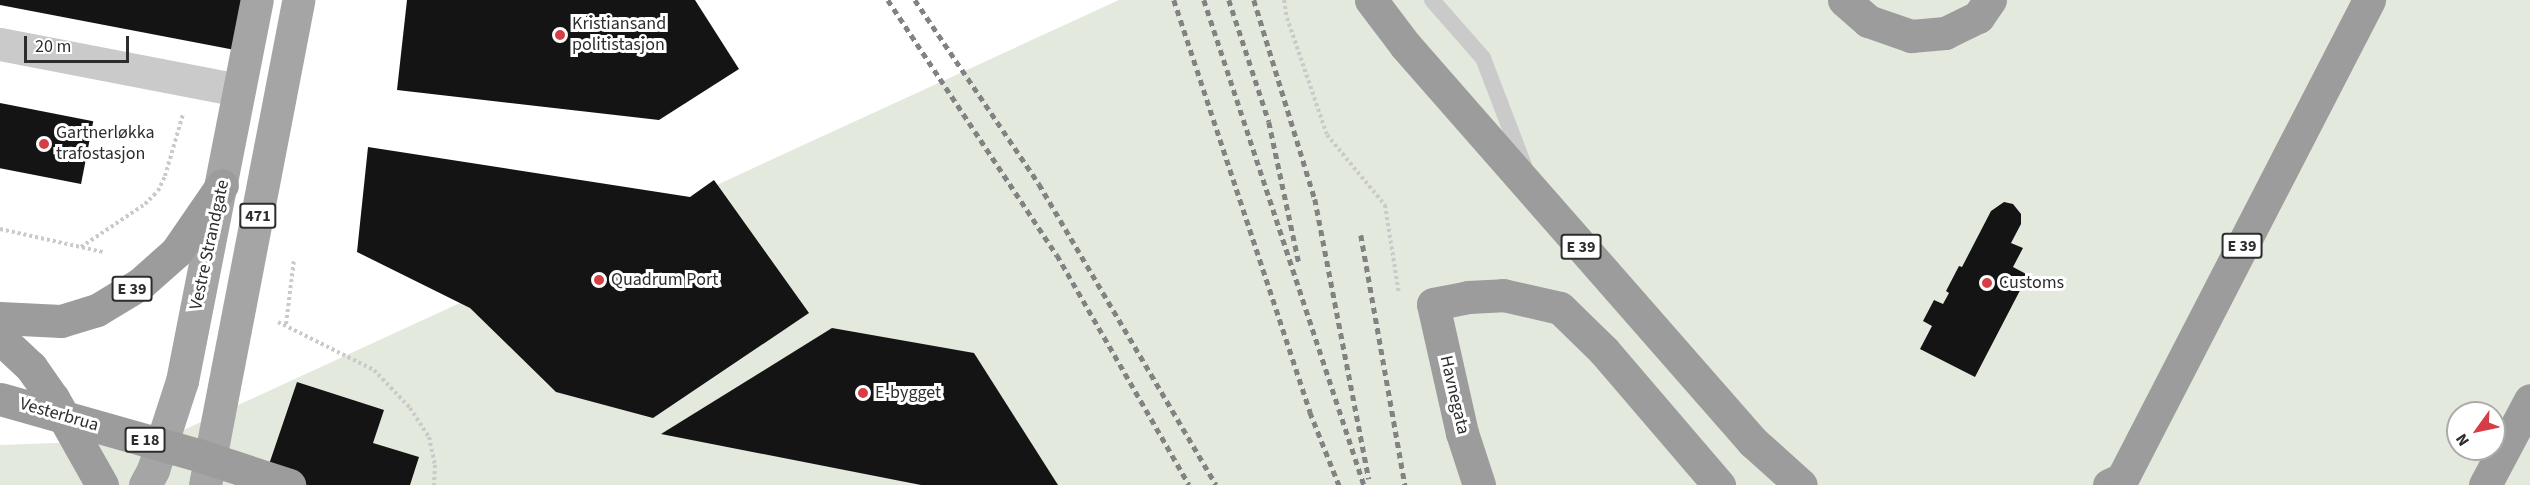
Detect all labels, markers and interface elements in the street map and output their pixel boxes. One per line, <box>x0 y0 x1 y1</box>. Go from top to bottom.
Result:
place label: Kristiansand politistasjon <box>572 14 666 57</box>
scale bar <box>27 24 132 62</box>
marker: Kristiansand politistasjon <box>553 28 567 42</box>
text: 20 m <box>35 34 71 59</box>
place label: Gartnerløkka trafostasjon <box>56 123 155 166</box>
marker: Gartnerløkka trafostasjon <box>37 137 51 151</box>
street label: Vestre Strandgate <box>186 178 234 312</box>
road number: 471 <box>238 203 278 229</box>
road number: E 39 <box>2221 233 2263 259</box>
road number: E 39 <box>1560 234 1602 260</box>
place label: Quadrum Port <box>611 269 718 291</box>
place label: Customs <box>1999 272 2064 294</box>
marker: Quadrum Port <box>592 273 606 287</box>
road number: E 39 <box>111 276 153 302</box>
marker: Customs <box>1980 276 1994 290</box>
street label: Havnegata <box>1434 354 1474 436</box>
place label: E-bygget <box>875 382 941 404</box>
marker: E-bygget <box>856 386 870 400</box>
street label: Vesterbrua <box>17 393 101 437</box>
north arrow <box>2446 401 2506 461</box>
road number: E 18 <box>124 427 166 453</box>
text: N <box>2450 429 2475 450</box>

